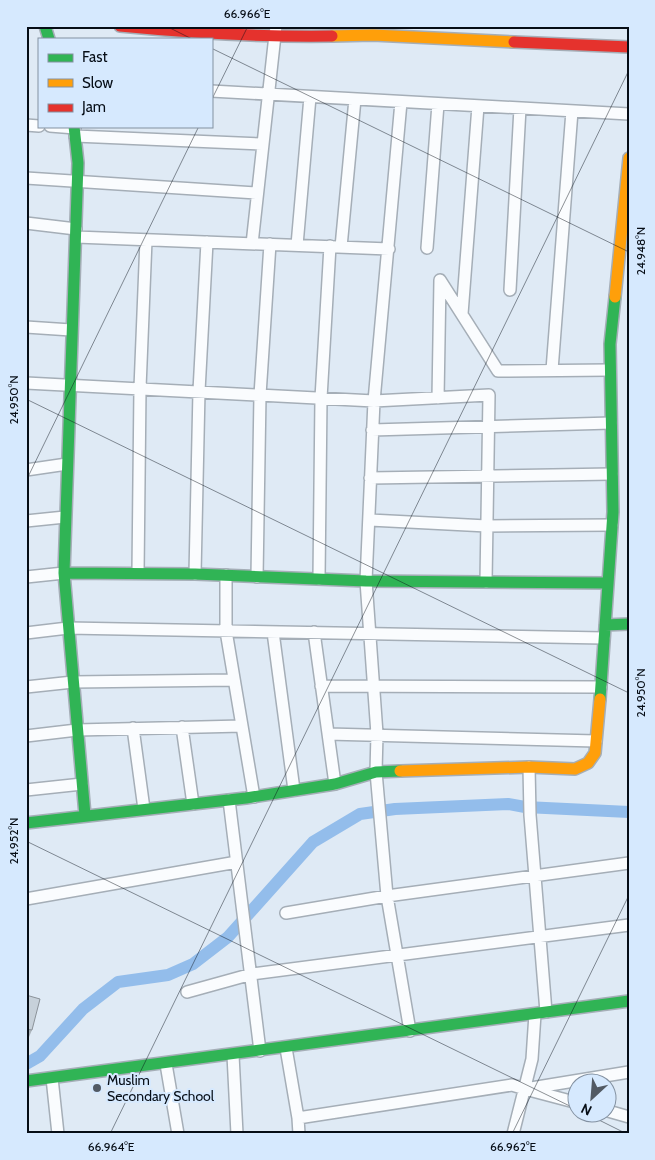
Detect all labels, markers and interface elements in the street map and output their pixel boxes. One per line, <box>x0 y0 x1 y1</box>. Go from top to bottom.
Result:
text: 66.966°E <box>224 6 271 21</box>
legend <box>38 38 212 128</box>
text: Fast <box>82 48 107 66</box>
text: Slow <box>82 74 113 92</box>
text: Jam <box>81 98 106 116</box>
text: 24.948°N <box>633 227 648 275</box>
text: 24.950°N <box>6 375 21 425</box>
text: 24.950°N <box>633 668 648 718</box>
text: 24.952°N <box>6 817 21 865</box>
place label: Muslim Secondary School <box>107 1071 215 1105</box>
north arrow <box>568 1072 618 1122</box>
marker: Muslim Secondary School <box>91 1082 103 1094</box>
text: N <box>578 1099 595 1120</box>
text: 66.964°E <box>88 1139 135 1154</box>
text: 66.962°E <box>490 1139 536 1154</box>

